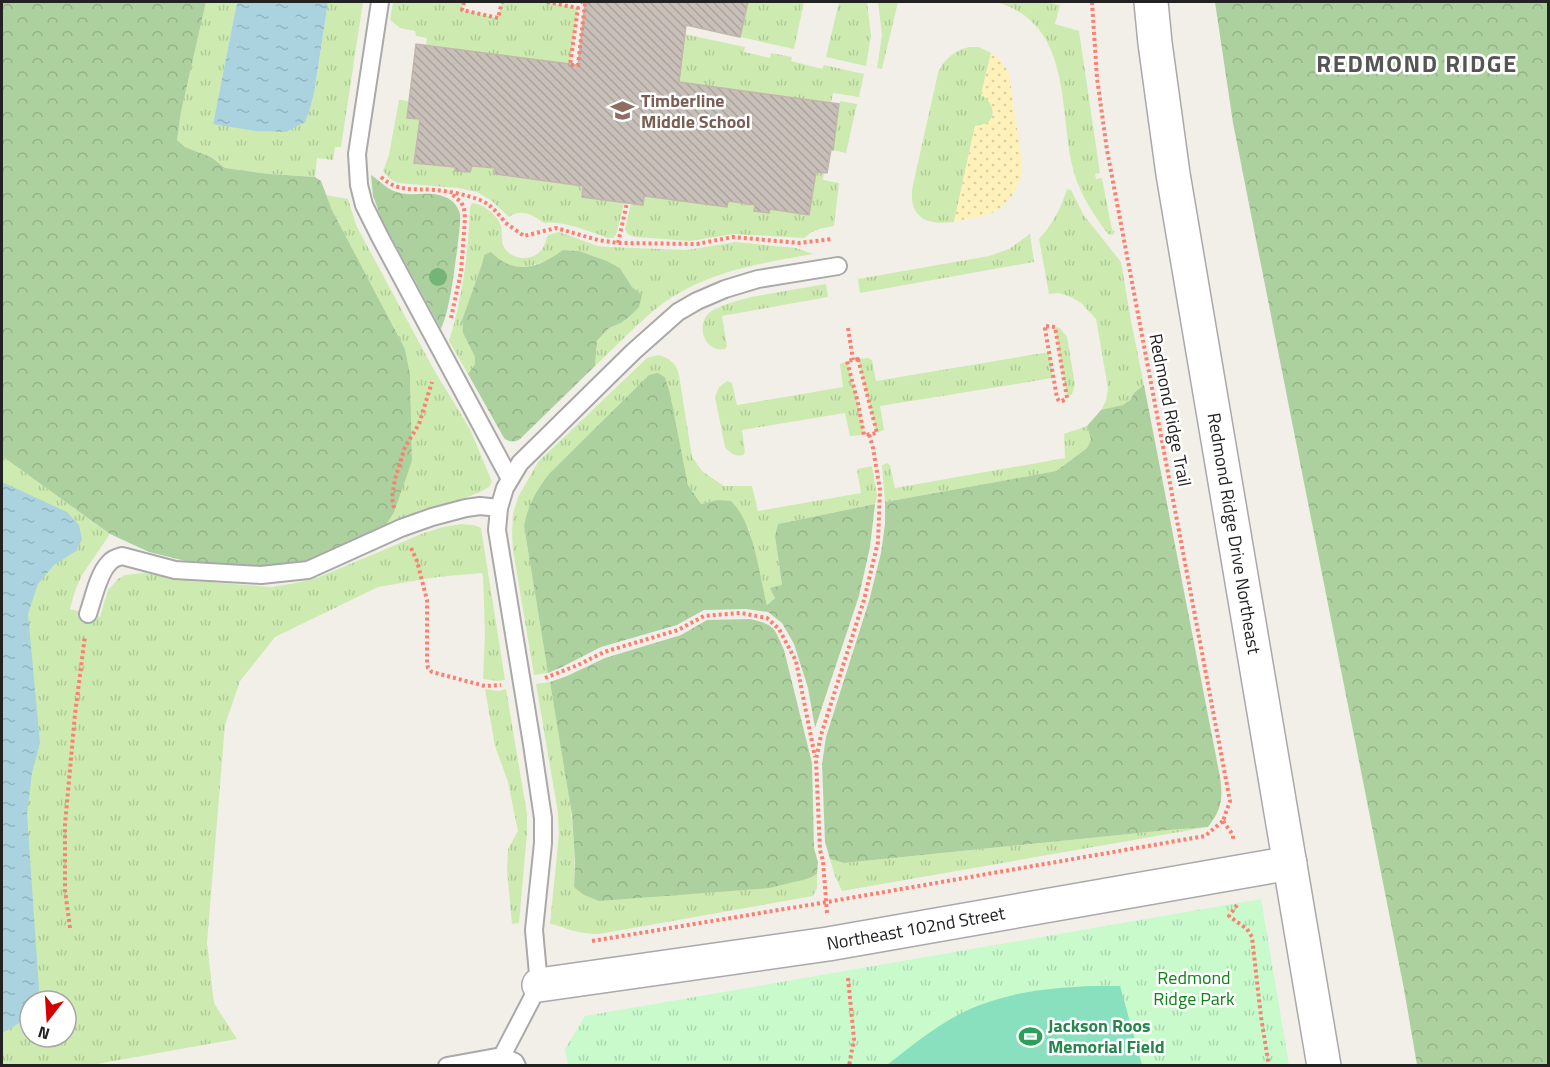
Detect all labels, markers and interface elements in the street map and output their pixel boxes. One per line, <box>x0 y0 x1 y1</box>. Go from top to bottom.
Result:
district label: REDMOND RIDGE <box>1316 45 1518 81</box>
place label: Timberline Middle School <box>641 87 751 135</box>
school or university icon: Timberline Middle School <box>610 98 636 124</box>
street label: Redmond Ridge Trail <box>1142 331 1199 489</box>
street label: Redmond Ridge Drive Northeast <box>1201 411 1268 657</box>
street label: Northeast 102nd Street <box>824 899 1008 957</box>
park label: Redmond Ridge Park <box>1153 964 1235 1012</box>
north arrow <box>18 989 78 1049</box>
place label: Jackson Roos Memorial Field <box>1048 1012 1165 1060</box>
text: N <box>35 1020 52 1046</box>
sports icon: Jackson Roos Memorial Field <box>1017 1023 1043 1049</box>

